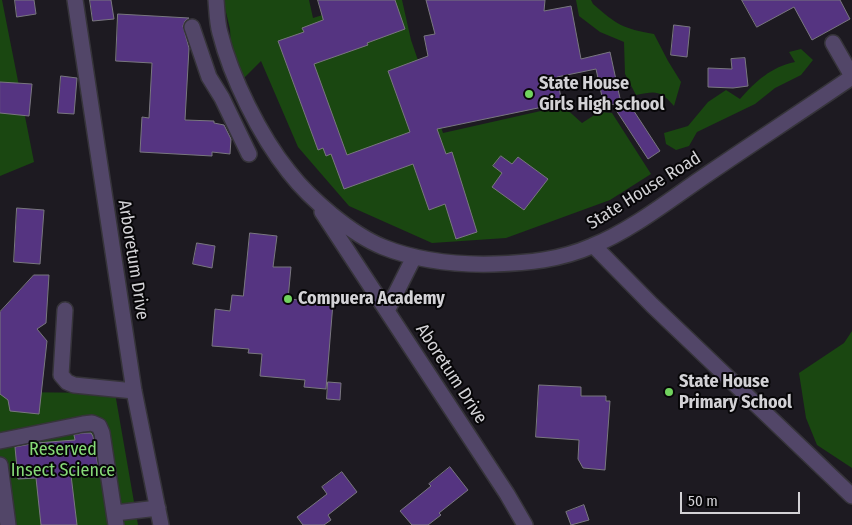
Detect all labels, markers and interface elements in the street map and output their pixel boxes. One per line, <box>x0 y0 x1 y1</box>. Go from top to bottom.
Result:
place label: State House Girls High school <box>539 73 664 116</box>
marker: State House Girls High school <box>523 88 535 100</box>
street label: State House Road <box>583 147 705 235</box>
street label: Arboretum Drive <box>113 199 153 321</box>
place label: Compuera Academy <box>298 288 445 310</box>
marker: Compuera Academy <box>282 293 294 305</box>
street label: Aboretum Drive <box>411 320 491 428</box>
place label: State House Primary School <box>679 371 792 414</box>
marker: State House Primary School <box>663 386 675 398</box>
park label: Reserved Insect Science <box>11 439 115 482</box>
scale bar <box>682 482 802 514</box>
text: 50 m <box>688 492 718 510</box>

